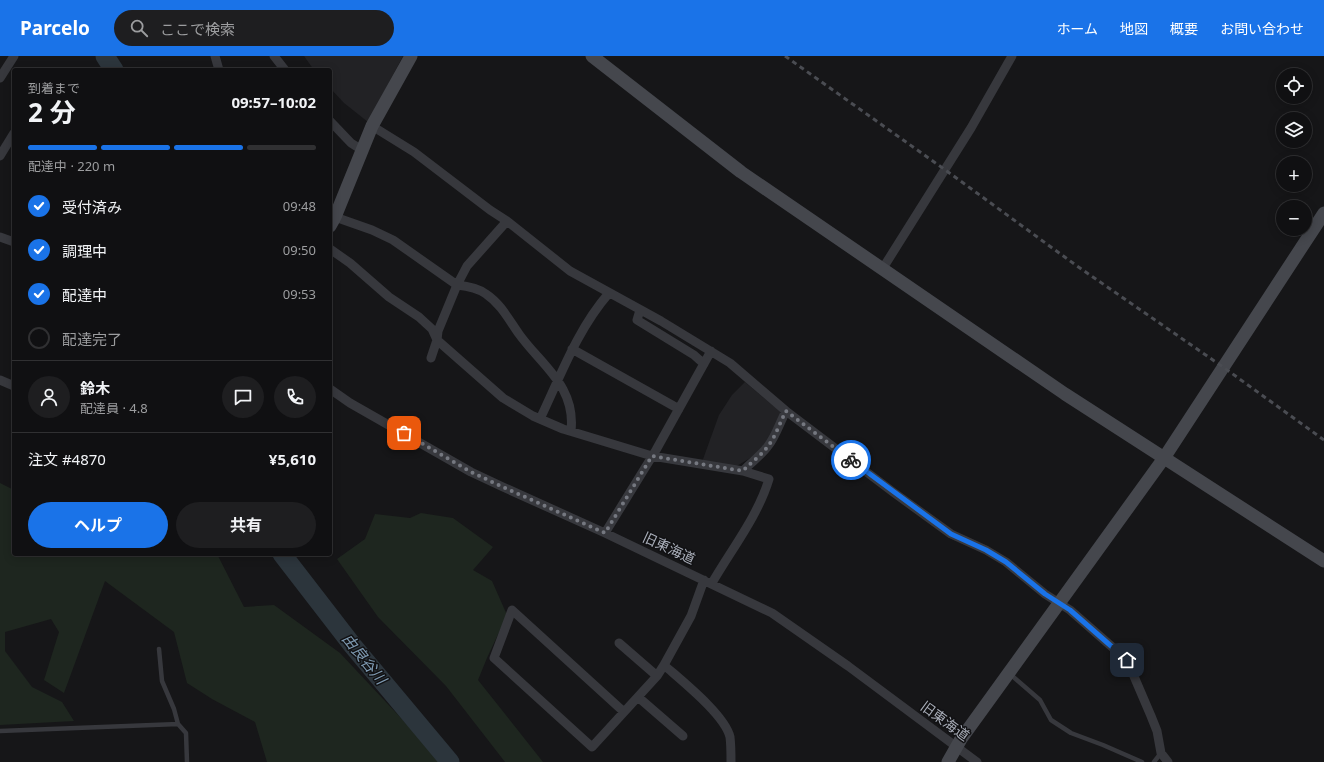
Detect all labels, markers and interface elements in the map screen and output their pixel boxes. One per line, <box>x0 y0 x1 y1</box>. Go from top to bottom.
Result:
search box <box>114 10 394 46</box>
text: Parcelo <box>20 15 90 41</box>
icon: search <box>128 17 150 39</box>
text: ここで検索 <box>160 19 235 39</box>
text: ホーム <box>1056 19 1098 38</box>
text: 地図 <box>1120 19 1148 38</box>
text: 概要 <box>1170 19 1198 38</box>
text: お問い合わせ <box>1220 19 1304 38</box>
map controls <box>1276 68 1312 236</box>
button: locate <box>1276 68 1312 104</box>
text: 到着まで <box>28 79 80 97</box>
text: 09:57–10:02 <box>231 92 316 112</box>
text: 2 分 <box>28 94 76 130</box>
button: layers <box>1276 112 1312 148</box>
button: + <box>1276 156 1312 192</box>
text: 配達中 · 220 m <box>28 157 115 175</box>
icon: check <box>28 195 50 217</box>
text: 受付済み <box>62 197 122 217</box>
text: 09:48 <box>283 197 316 215</box>
button: − <box>1276 200 1312 236</box>
icon: check <box>28 239 50 261</box>
text: 調理中 <box>62 241 107 261</box>
text: 09:50 <box>283 241 316 259</box>
icon: check <box>28 283 50 305</box>
text: 配達中 <box>62 285 107 305</box>
text: 09:53 <box>283 285 316 303</box>
text: 配達完了 <box>62 329 122 349</box>
button: person <box>28 376 70 418</box>
button: chat <box>222 376 264 418</box>
button: phone <box>274 376 316 418</box>
text: 鈴木 <box>80 378 110 398</box>
text: 配達員 · 4.8 <box>80 399 148 417</box>
pin <box>387 416 421 450</box>
icon: bag <box>393 422 415 444</box>
courier <box>831 440 871 480</box>
text: 注文 #4870 <box>28 449 106 469</box>
text: ¥5,610 <box>269 449 316 469</box>
icon: bike <box>840 449 862 471</box>
button: ヘルプ <box>28 502 168 548</box>
button: 共有 <box>176 502 316 548</box>
street label: 旧東海道 <box>640 527 699 568</box>
water label: 由良谷川 <box>338 629 393 690</box>
pin <box>1110 643 1144 677</box>
icon: home <box>1116 649 1138 671</box>
street label: 旧東海道 <box>917 696 974 745</box>

